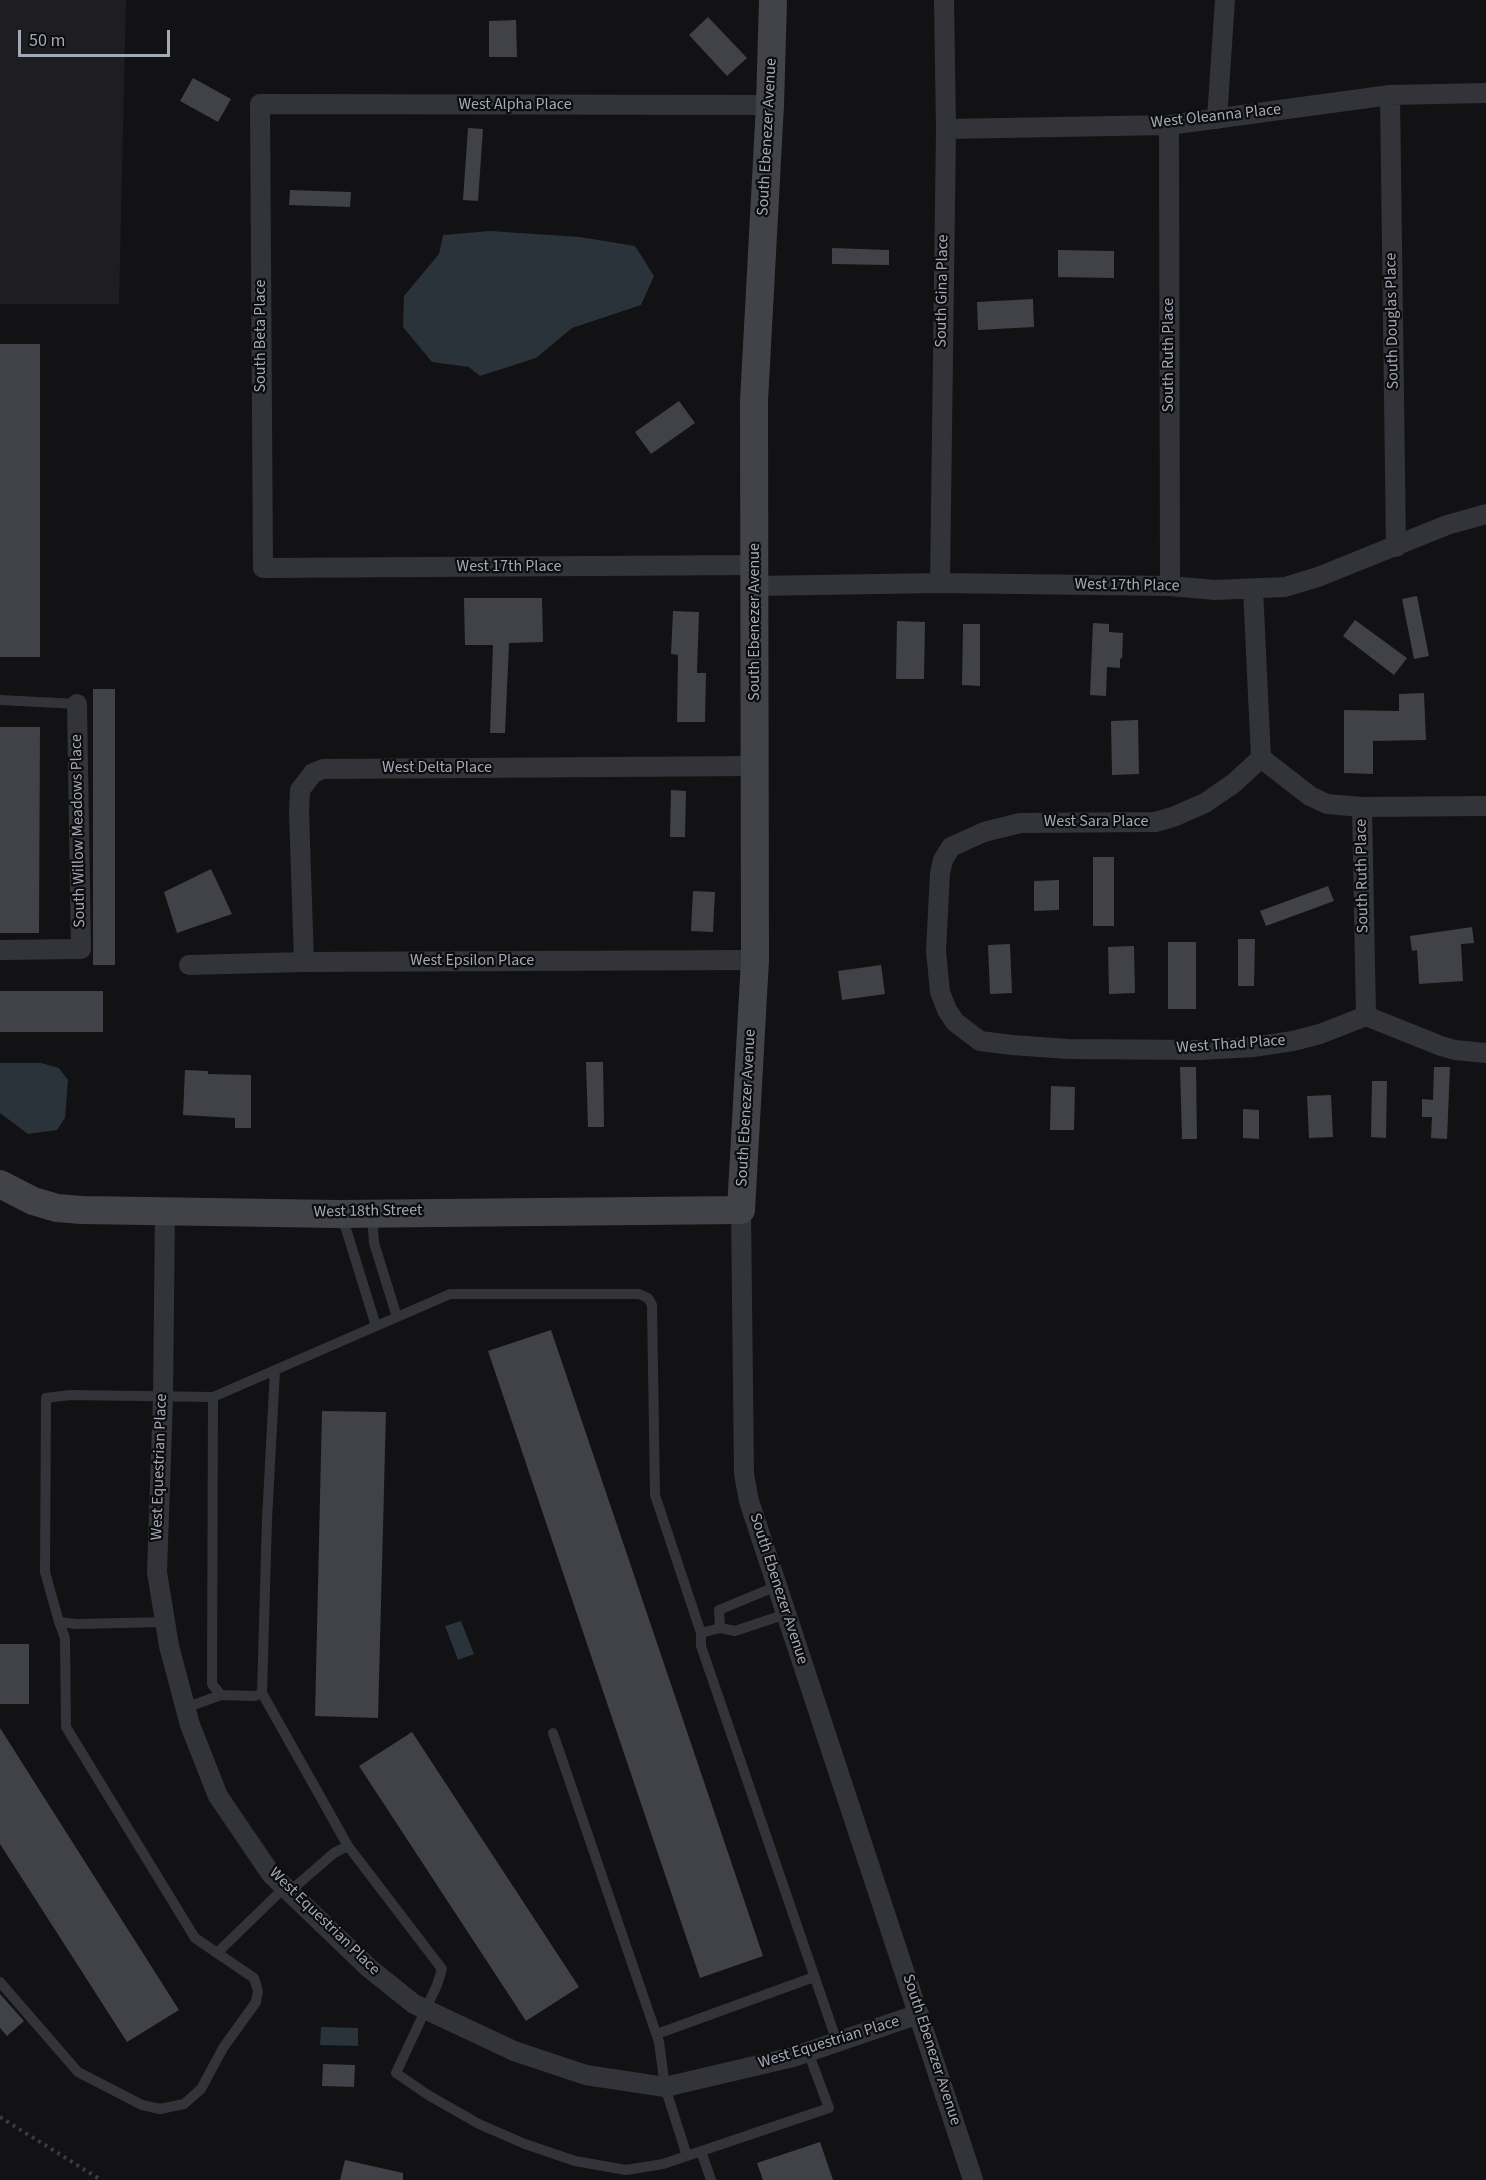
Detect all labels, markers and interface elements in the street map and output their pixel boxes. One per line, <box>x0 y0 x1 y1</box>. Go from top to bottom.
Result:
scale bar <box>21 18 172 56</box>
text: 50 m <box>29 28 65 53</box>
street label: South Ebenezer Avenue <box>754 58 782 216</box>
street label: West Alpha Place <box>458 95 572 115</box>
street label: West Oleanna Place <box>1150 101 1282 133</box>
street label: South Gina Place <box>932 234 954 348</box>
street label: South Douglas Place <box>1382 253 1404 389</box>
street label: South Beta Place <box>251 280 271 392</box>
street label: South Ruth Place <box>1159 298 1179 412</box>
street label: South Ebenezer Avenue <box>745 543 765 701</box>
street label: West 17th Place <box>457 557 561 577</box>
street label: West 17th Place <box>1074 575 1180 597</box>
street label: South Willow Meadows Place <box>68 734 90 928</box>
street label: West Delta Place <box>382 758 492 778</box>
street label: West Sara Place <box>1044 812 1148 832</box>
street label: South Ruth Place <box>1352 819 1374 933</box>
street label: West Epsilon Place <box>410 951 534 971</box>
street label: South Ebenezer Avenue <box>733 1029 761 1187</box>
street label: West Thad Place <box>1176 1032 1286 1058</box>
street label: West 18th Street <box>313 1201 423 1223</box>
street label: West Equestrian Place <box>148 1393 172 1541</box>
street label: South Ebenezer Avenue <box>744 1511 812 1667</box>
street label: West Equestrian Place <box>265 1864 383 1980</box>
street label: South Ebenezer Avenue <box>897 1972 965 2128</box>
street label: West Equestrian Place <box>756 2012 902 2074</box>

